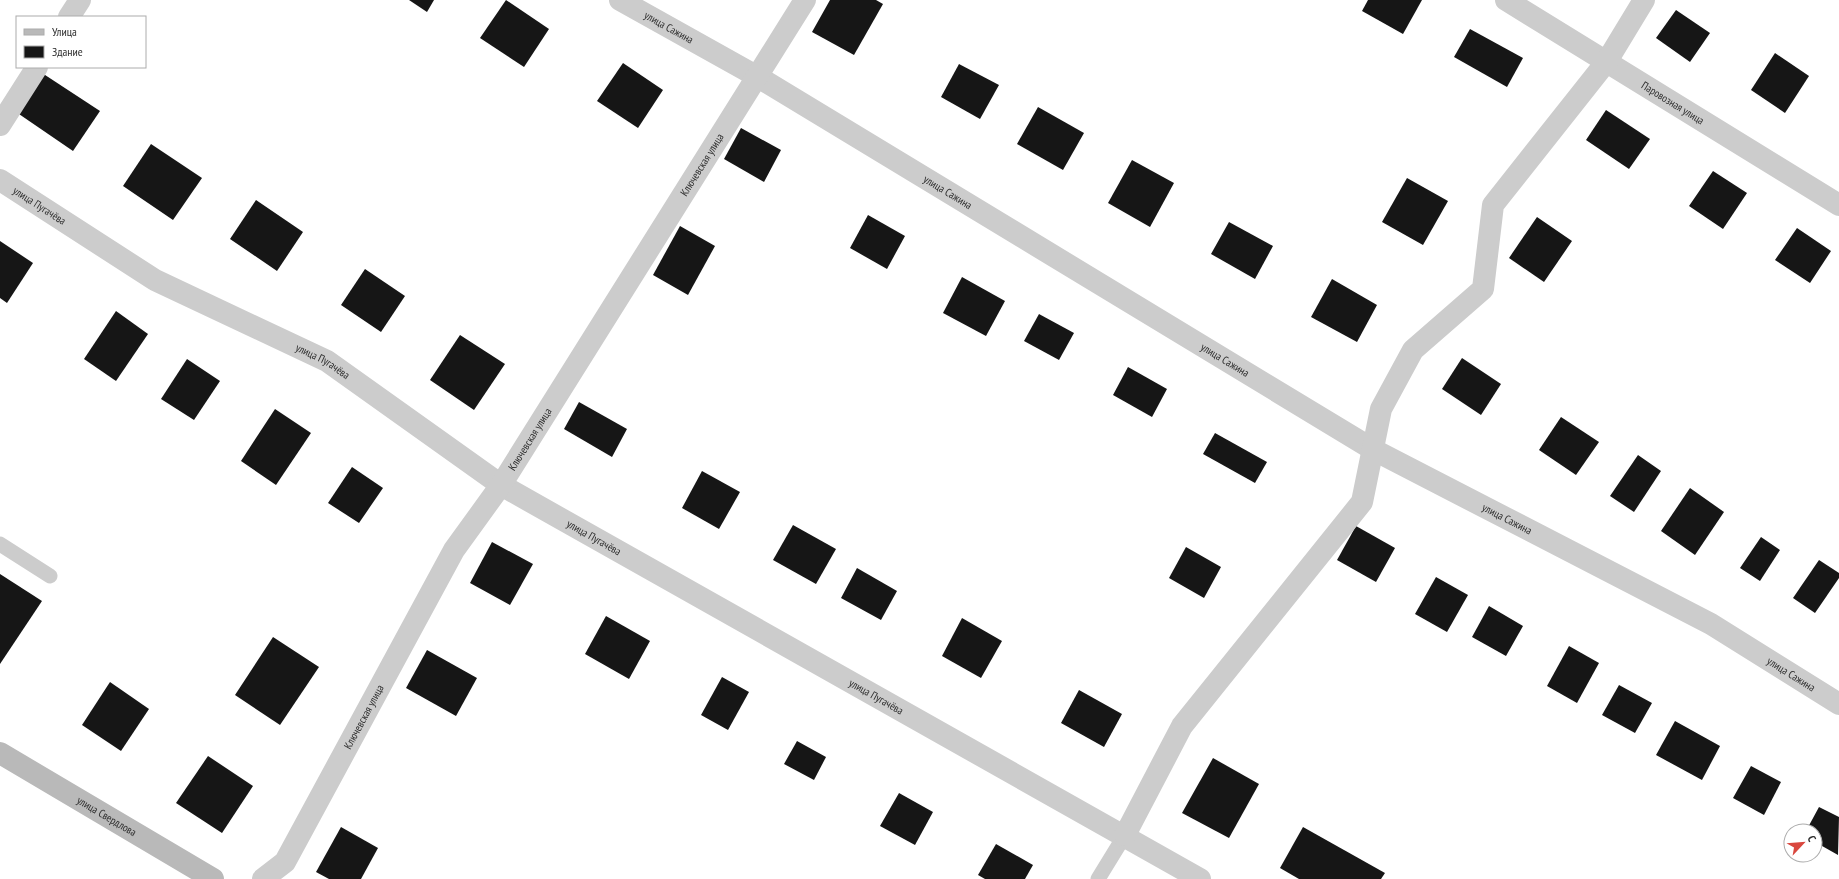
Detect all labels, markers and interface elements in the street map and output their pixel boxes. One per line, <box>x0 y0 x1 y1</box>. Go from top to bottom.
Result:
street label: улица Сажина <box>642 8 696 47</box>
legend <box>16 16 146 68</box>
text: Улица <box>52 24 77 39</box>
text: Здание <box>52 44 83 59</box>
street label: Паровозная улица <box>1639 78 1707 127</box>
street label: Ключевская улица <box>677 131 727 199</box>
street label: улица Сажина <box>921 172 975 212</box>
street label: улица Пугачёва <box>10 183 69 228</box>
street label: улица Пугачёва <box>293 340 353 382</box>
street label: улица Сажина <box>1198 340 1252 380</box>
street label: Ключевская улица <box>505 405 555 473</box>
street label: улица Сажина <box>1480 500 1535 537</box>
street label: улица Пугачёва <box>564 517 624 558</box>
street label: улица Сажина <box>1764 654 1818 694</box>
street label: улица Пугачёва <box>847 676 906 717</box>
street label: Ключевская улица <box>341 682 387 751</box>
street label: улица Свердлова <box>74 793 139 839</box>
north arrow <box>1783 823 1823 863</box>
text: С <box>1805 833 1819 844</box>

